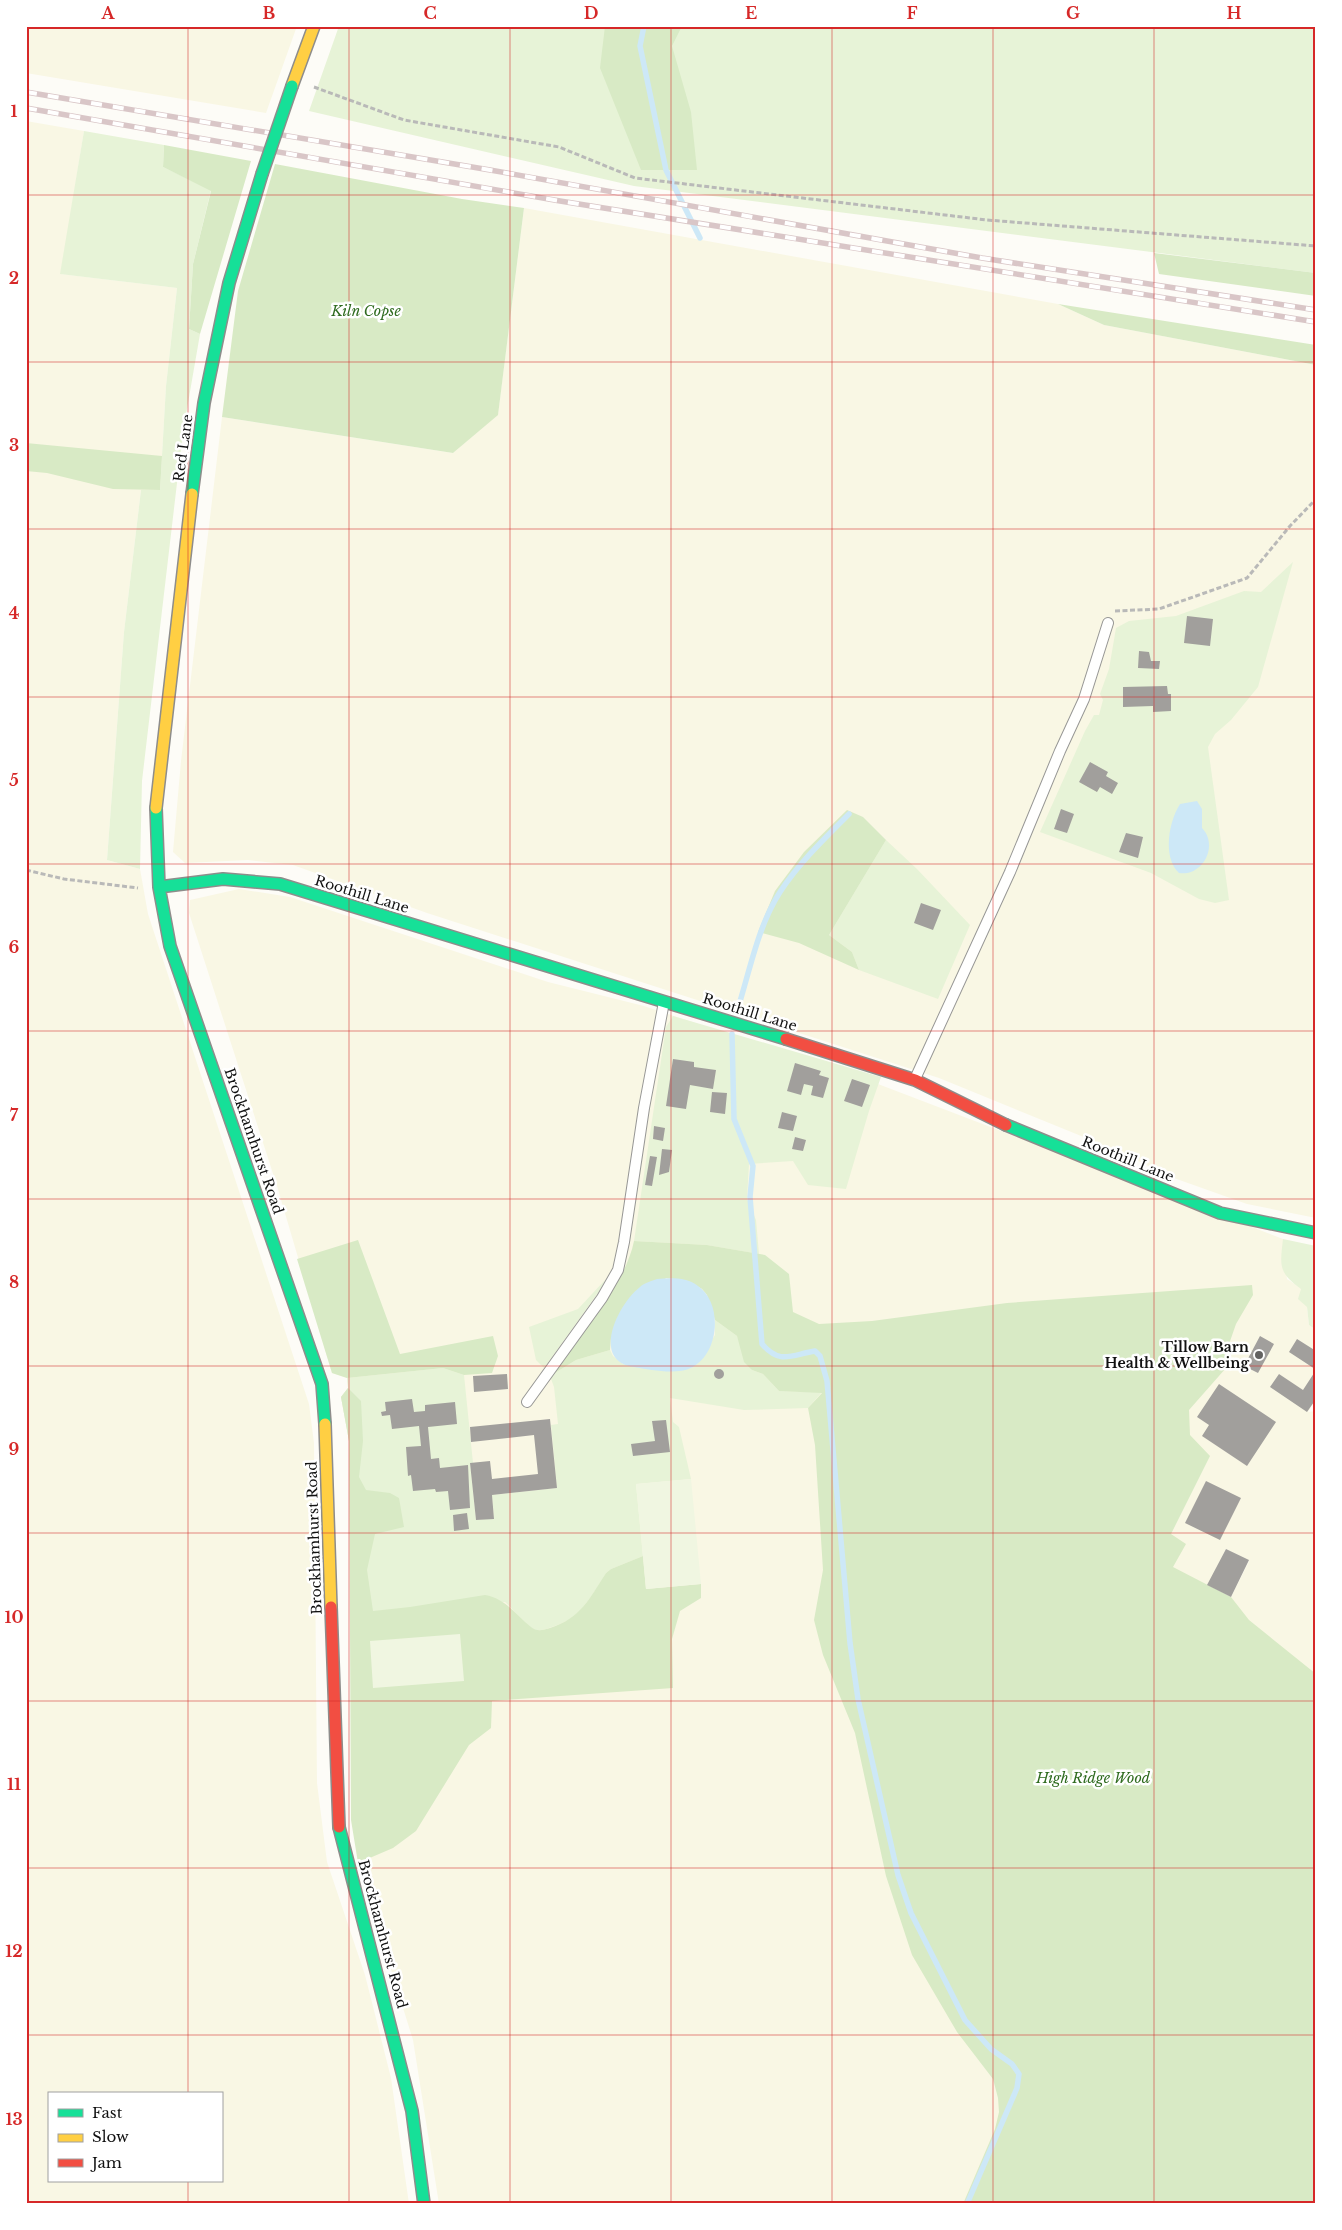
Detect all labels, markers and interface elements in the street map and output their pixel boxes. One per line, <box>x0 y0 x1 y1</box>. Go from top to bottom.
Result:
text: A <box>101 3 116 23</box>
text: B <box>263 3 276 23</box>
text: C <box>423 3 437 23</box>
text: D <box>584 3 598 23</box>
text: E <box>745 3 757 23</box>
text: F <box>906 3 918 23</box>
text: G <box>1066 3 1080 23</box>
text: H <box>1226 3 1242 23</box>
text: 1 <box>11 101 18 121</box>
text: 2 <box>9 268 19 288</box>
park label: Kiln Copse <box>330 302 401 320</box>
street label: Red Lane <box>169 413 197 483</box>
text: 3 <box>9 435 19 455</box>
text: 4 <box>9 603 19 623</box>
text: 5 <box>9 770 19 790</box>
street label: Roothill Lane <box>313 871 411 917</box>
text: 6 <box>9 937 20 957</box>
street label: Roothill Lane <box>701 989 799 1035</box>
street label: Brockhamhurst Road <box>220 1065 288 1217</box>
text: 7 <box>10 1105 19 1125</box>
street label: Roothill Lane <box>1079 1132 1177 1186</box>
text: 8 <box>9 1272 19 1292</box>
place label: Tillow Barn Health & Wellbeing <box>1105 1338 1249 1372</box>
marker: Tillow Barn Health & Wellbeing <box>1253 1349 1265 1361</box>
text: 9 <box>9 1439 20 1459</box>
street label: Brockhamhurst Road <box>302 1460 326 1615</box>
text: 10 <box>4 1607 24 1627</box>
park label: High Ridge Wood <box>1035 1769 1151 1787</box>
text: 11 <box>7 1774 21 1794</box>
street label: Brockhamhurst Road <box>354 1857 412 2011</box>
text: 12 <box>5 1941 23 1961</box>
legend <box>48 2092 222 2182</box>
text: Fast <box>92 2103 123 2122</box>
text: 13 <box>5 2109 23 2129</box>
text: Slow <box>92 2127 129 2146</box>
text: Jam <box>90 2153 122 2172</box>

